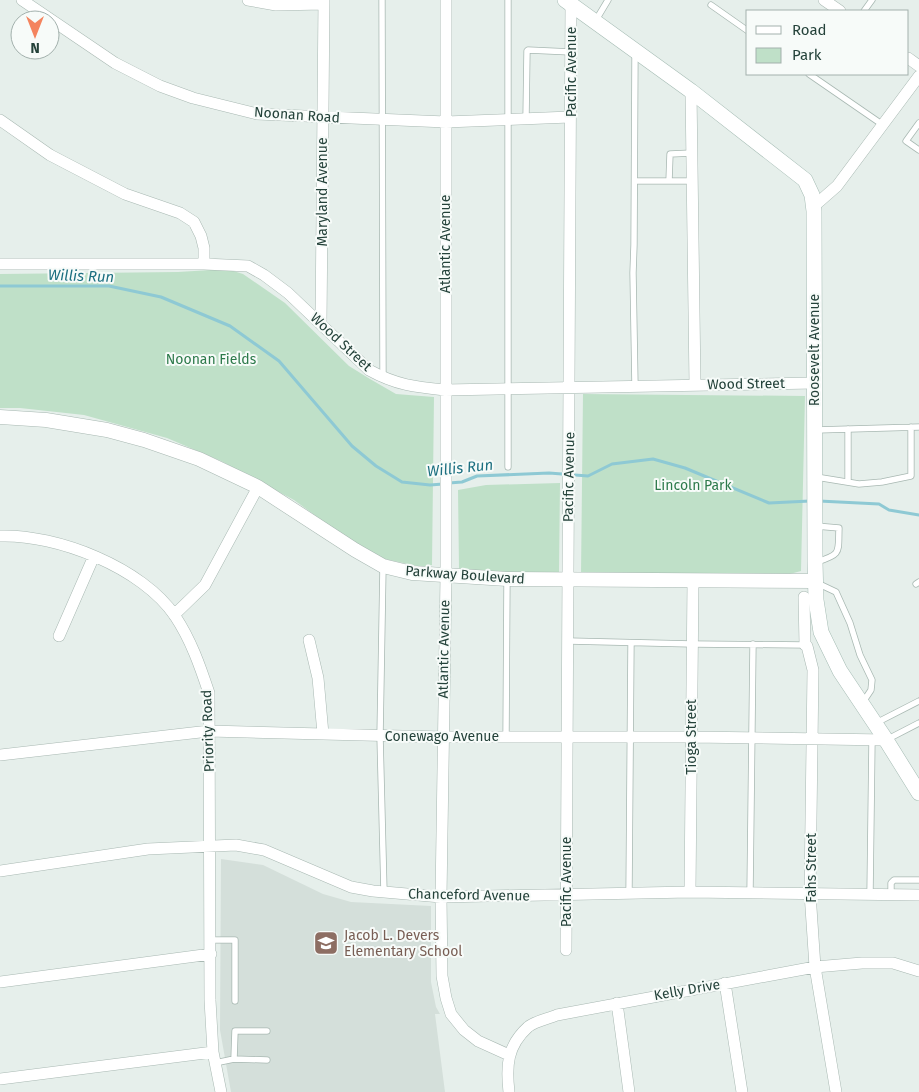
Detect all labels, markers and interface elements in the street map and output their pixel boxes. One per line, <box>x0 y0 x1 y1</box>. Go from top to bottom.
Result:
north arrow <box>10 10 60 60</box>
legend <box>746 10 909 75</box>
text: Road <box>792 21 827 39</box>
street label: Pacific Avenue <box>563 27 580 117</box>
text: N <box>30 39 40 56</box>
text: Park <box>792 46 822 64</box>
street label: Noonan Road <box>254 104 340 126</box>
street label: Maryland Avenue <box>314 137 331 247</box>
street label: Atlantic Avenue <box>437 195 454 293</box>
water label: Willis Run <box>47 266 115 286</box>
street label: Roosevelt Avenue <box>806 294 823 406</box>
street label: Wood Street <box>307 309 376 375</box>
park label: Noonan Fields <box>166 351 257 368</box>
street label: Wood Street <box>707 375 786 393</box>
street label: Pacific Avenue <box>560 432 578 522</box>
water label: Willis Run <box>426 456 494 480</box>
park label: Lincoln Park <box>654 477 732 494</box>
street label: Parkway Boulevard <box>405 562 525 588</box>
street label: Atlantic Avenue <box>435 600 453 698</box>
street label: Priority Road <box>198 689 218 773</box>
street label: Tioga Street <box>683 698 700 775</box>
street label: Conewago Avenue <box>385 728 499 745</box>
street label: Fahs Street <box>803 832 820 903</box>
street label: Pacific Avenue <box>558 837 575 927</box>
street label: Chanceford Avenue <box>408 885 530 905</box>
place label: Jacob L. Devers Elementary School <box>344 927 462 960</box>
school or university icon: Jacob L. Devers Elementary School <box>313 930 339 956</box>
street label: Kelly Drive <box>652 976 722 1004</box>

